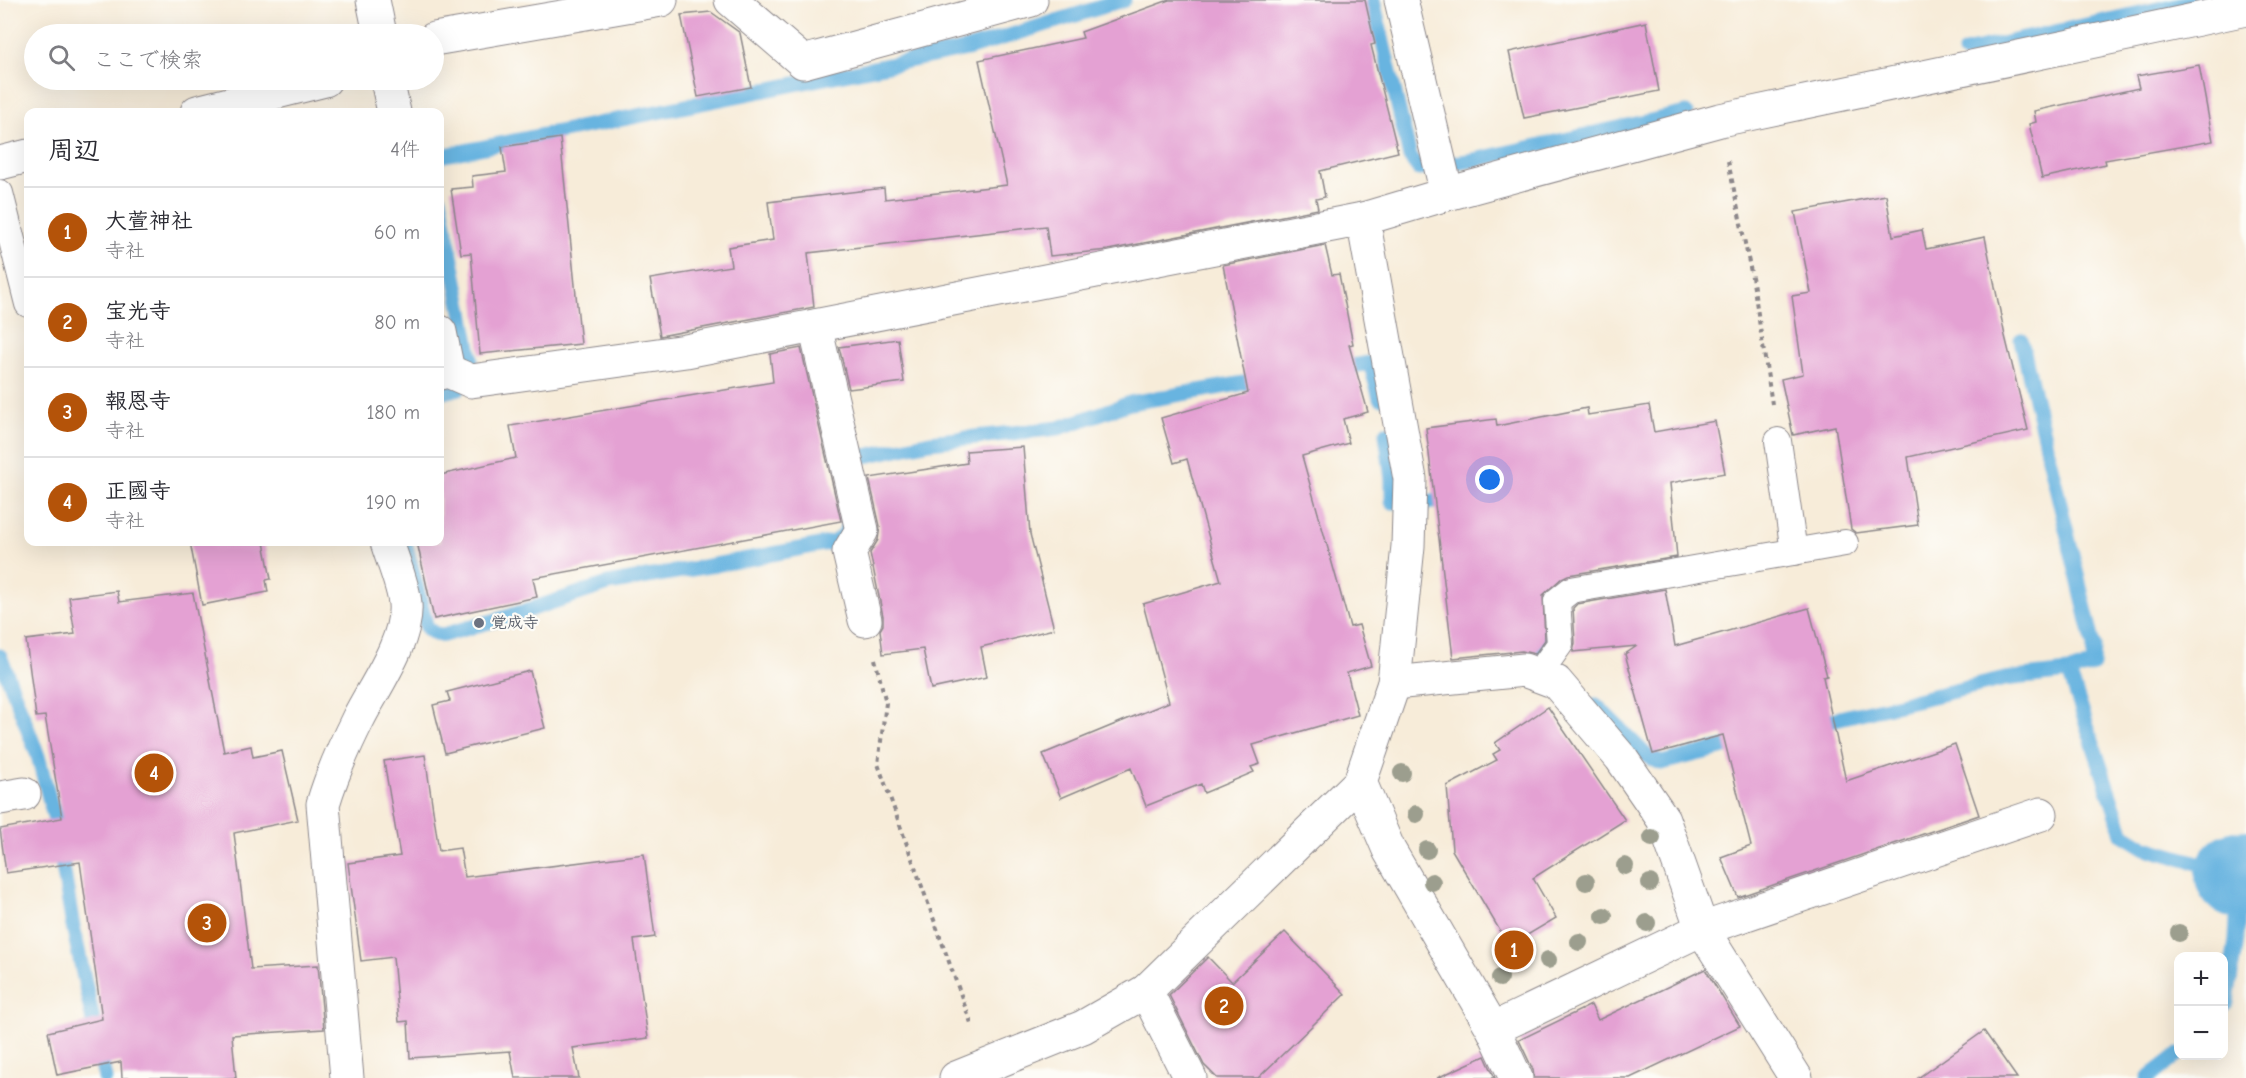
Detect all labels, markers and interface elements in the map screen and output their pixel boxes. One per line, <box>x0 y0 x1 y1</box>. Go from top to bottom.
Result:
search box <box>24 24 444 90</box>
icon: search <box>45 41 78 74</box>
text: ここで検索 <box>93 47 203 73</box>
text: 周辺 <box>48 136 100 166</box>
text: 4件 <box>390 138 420 161</box>
text: 大萱神社 <box>105 208 193 234</box>
text: 1 <box>64 221 71 244</box>
text: 60 m <box>374 221 420 244</box>
text: 寺社 <box>105 239 145 262</box>
text: 宝光寺 <box>105 298 171 324</box>
text: 2 <box>63 311 72 334</box>
text: 80 m <box>374 311 420 334</box>
text: 寺社 <box>105 329 145 352</box>
text: 報恩寺 <box>105 388 171 414</box>
text: 3 <box>63 401 72 424</box>
text: 180 m <box>366 401 420 424</box>
text: 寺社 <box>105 419 145 442</box>
your location <box>1475 465 1504 494</box>
text: 正國寺 <box>105 478 171 504</box>
text: 4 <box>63 491 72 514</box>
text: 190 m <box>366 491 420 514</box>
text: 寺社 <box>105 509 145 532</box>
place label: 覚成寺 <box>491 614 539 632</box>
marker: 覚成寺 <box>472 616 486 630</box>
pin: 4 <box>134 750 174 796</box>
pin: 3 <box>188 900 226 946</box>
pin: 1 <box>1494 928 1534 972</box>
map controls <box>2174 952 2228 1060</box>
button: + <box>2174 952 2228 1006</box>
pin: 2 <box>1204 984 1244 1028</box>
button: − <box>2174 1006 2228 1060</box>

